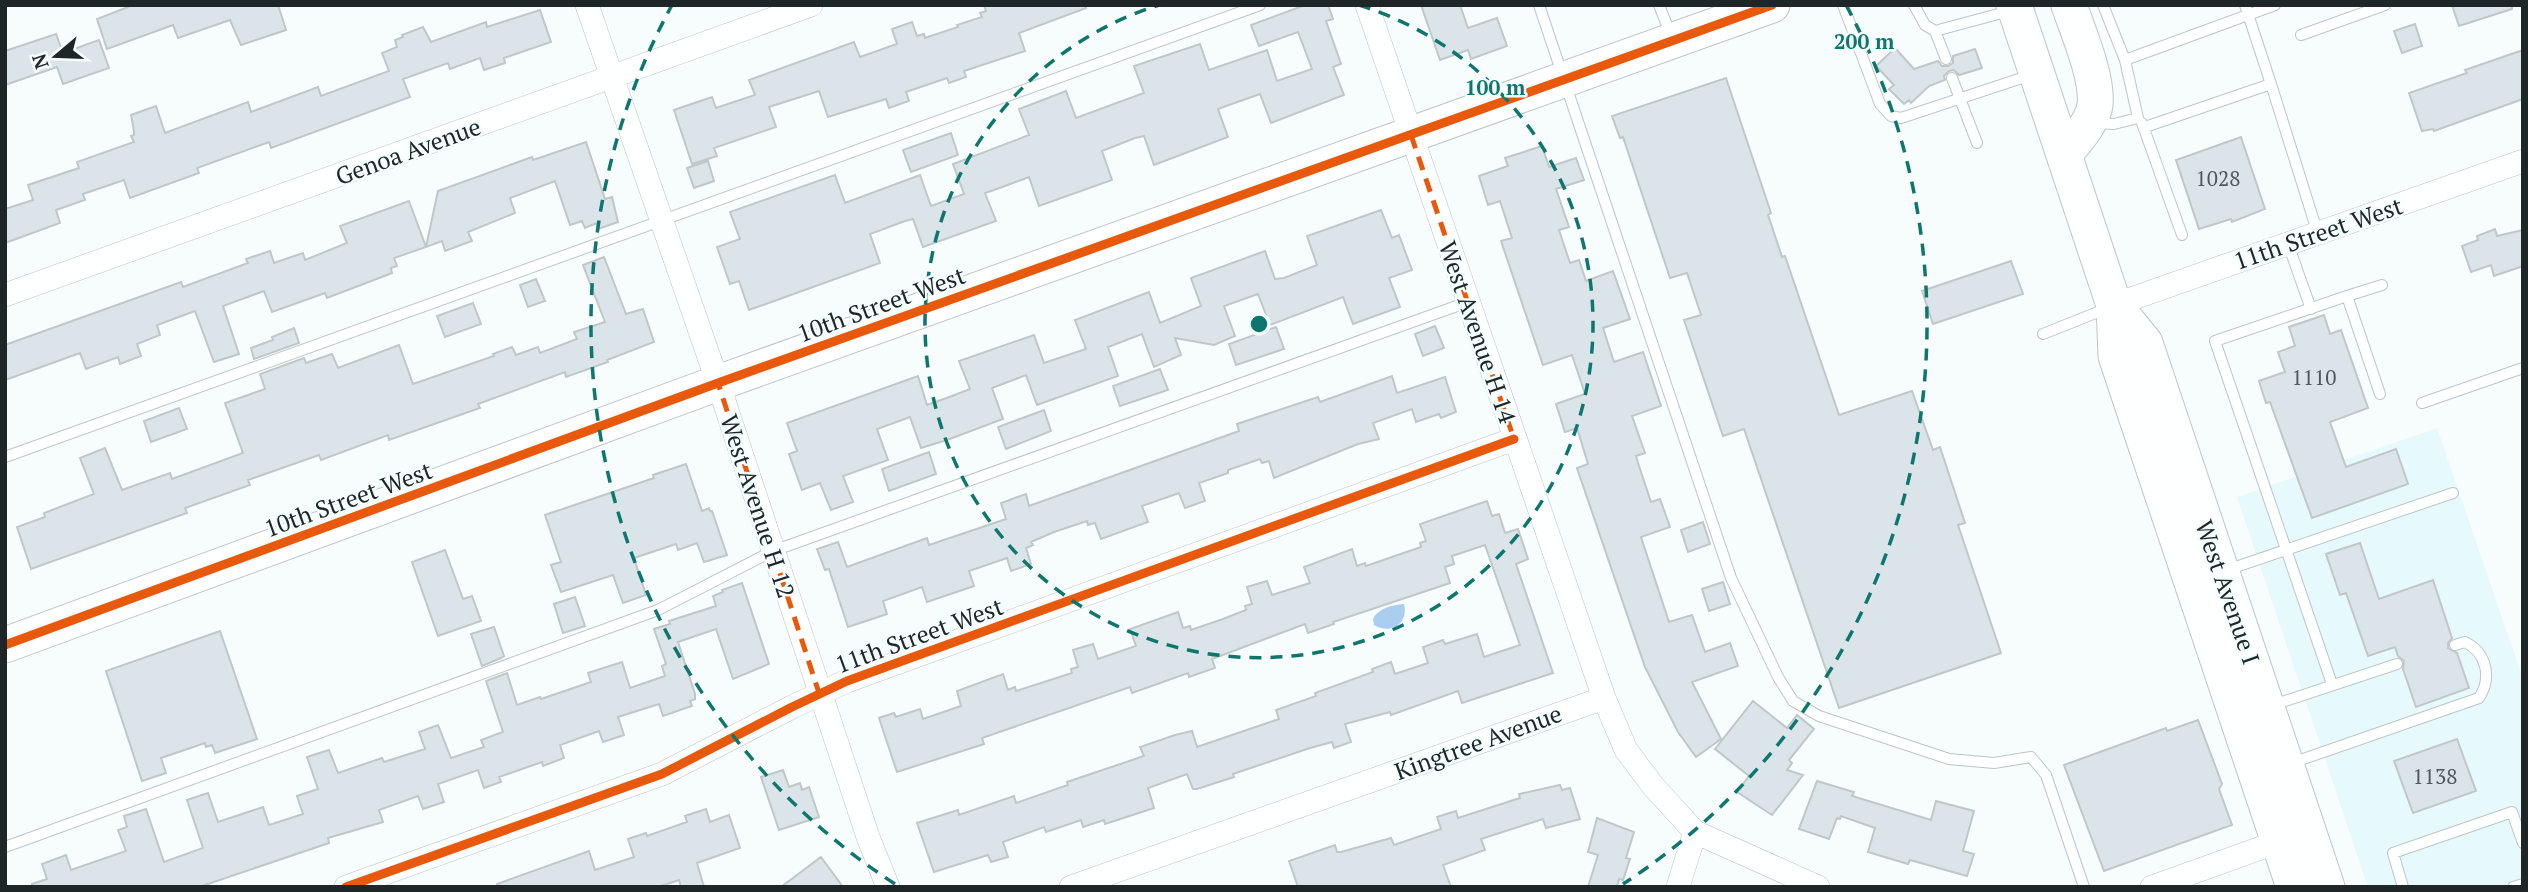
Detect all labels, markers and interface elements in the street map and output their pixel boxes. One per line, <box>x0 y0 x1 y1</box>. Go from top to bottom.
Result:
north arrow <box>21 21 91 91</box>
text: 200 m <box>1834 27 1895 55</box>
text: N <box>25 50 54 73</box>
text: 100 m <box>1465 73 1526 101</box>
street label: Genoa Avenue <box>331 110 485 192</box>
house number: 1028 <box>2196 164 2240 192</box>
street label: 11th Street West <box>2229 189 2407 277</box>
street label: West Avenue H 14 <box>1432 237 1524 428</box>
street label: 10th Street West <box>793 259 969 349</box>
centre of rings <box>1247 312 1271 336</box>
house number: 1110 <box>2292 363 2336 391</box>
street label: West Avenue H 12 <box>713 410 803 602</box>
street label: 10th Street West <box>260 454 436 544</box>
street label: West Avenue I <box>2188 516 2268 668</box>
street label: 11th Street West <box>831 590 1007 680</box>
street label: Kingtree Avenue <box>1390 697 1566 787</box>
house number: 1138 <box>2413 762 2457 790</box>

